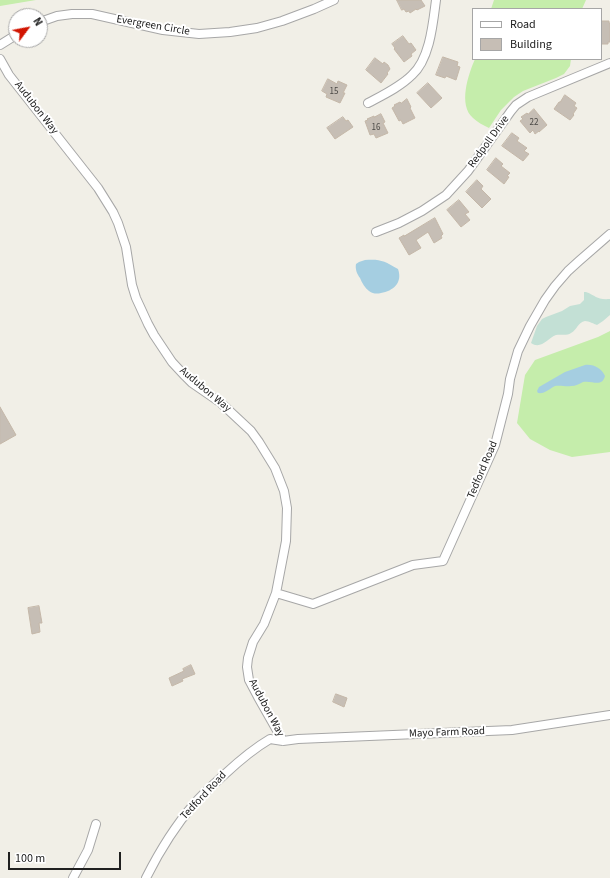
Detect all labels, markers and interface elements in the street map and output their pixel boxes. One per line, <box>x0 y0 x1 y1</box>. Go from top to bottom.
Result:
north arrow <box>8 8 48 48</box>
legend <box>472 8 602 60</box>
street label: Evergreen Circle <box>115 13 191 39</box>
text: N <box>29 15 46 29</box>
text: Road <box>510 16 536 33</box>
text: Building <box>510 36 552 53</box>
street label: Audubon Way <box>11 79 61 137</box>
house number: 15 <box>330 87 338 97</box>
street label: Redpoll Drive <box>466 113 512 171</box>
house number: 22 <box>530 118 538 128</box>
house number: 16 <box>372 123 380 133</box>
street label: Audubon Way <box>176 365 234 415</box>
street label: Tedford Road <box>465 439 501 501</box>
street label: Audubon Way <box>245 677 287 739</box>
street label: Mayo Farm Road <box>409 725 485 741</box>
street label: Tedford Road <box>178 769 230 823</box>
scale bar <box>10 844 123 870</box>
text: 100 m <box>15 850 45 867</box>

